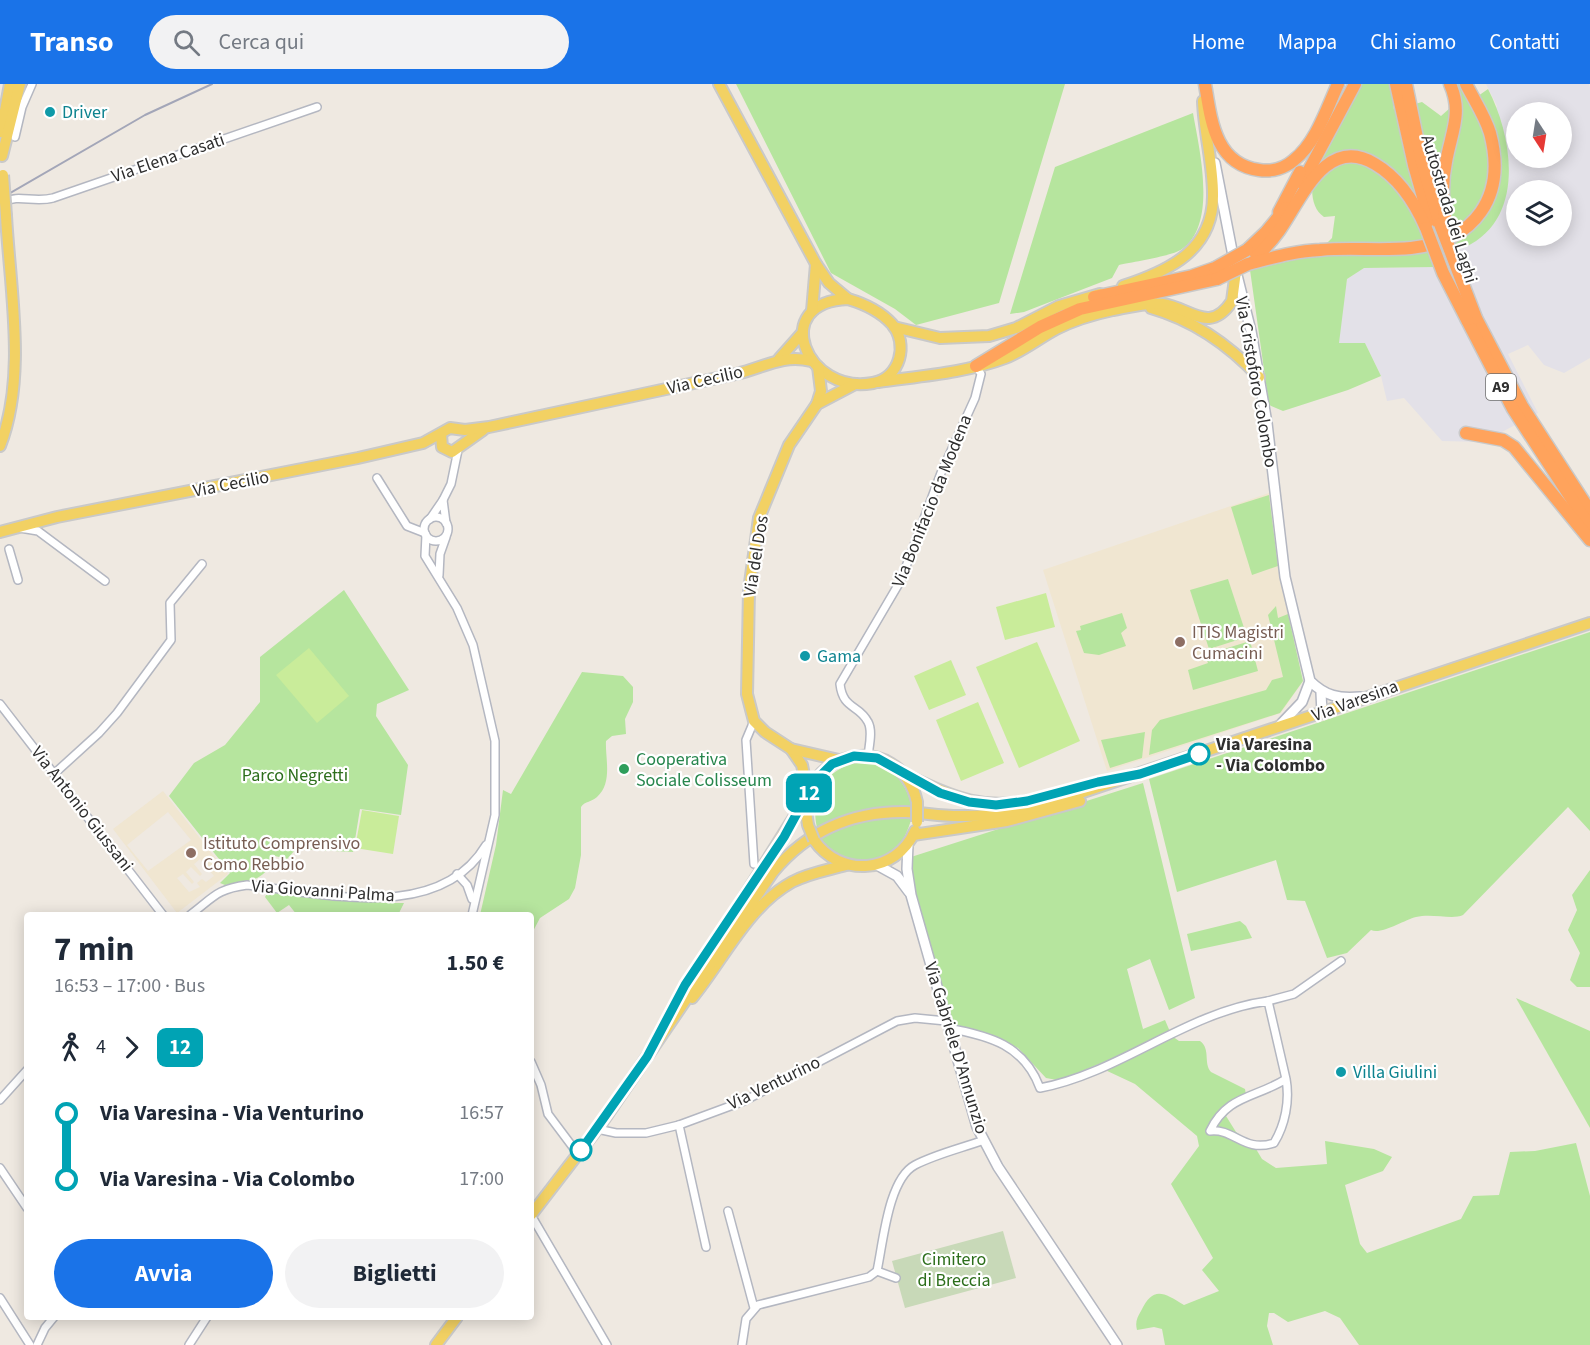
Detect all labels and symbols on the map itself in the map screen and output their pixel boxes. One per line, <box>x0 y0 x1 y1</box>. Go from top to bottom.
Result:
place label: Driver <box>62 100 108 125</box>
north arrow <box>1506 102 1572 168</box>
marker: Driver <box>43 105 57 119</box>
street label: Via Elena Casati <box>108 127 228 189</box>
street label: Autostrada dei Laghi <box>1415 132 1483 286</box>
street label: Via Cristoforo Colombo <box>1229 294 1283 470</box>
street label: Via Cecilio <box>665 359 745 401</box>
road number: A9 <box>1486 374 1516 400</box>
street label: Via Bonifacio da Modena <box>886 411 978 591</box>
street label: Via Cecilio <box>191 464 271 504</box>
street label: Via del Dos <box>737 514 775 598</box>
place label: ITIS Magistri Cumacini <box>1192 620 1284 666</box>
marker: ITIS Magistri Cumacini <box>1173 635 1187 649</box>
place label: Gama <box>817 644 861 669</box>
marker: Gama <box>798 649 812 663</box>
street label: Via Varesina <box>1308 674 1402 728</box>
place label: Via Varesina - Via Colombo <box>1215 732 1325 778</box>
street label: Via Antonio Giussani <box>25 741 139 877</box>
marker: Via Varesina - Via Colombo <box>1188 743 1210 765</box>
place label: Cooperativa Sociale Colisseum <box>636 747 772 793</box>
marker: Cooperativa Sociale Colisseum <box>617 762 631 776</box>
park label: Parco Negretti <box>242 763 348 788</box>
line badge: 12 <box>782 774 836 812</box>
place label: Istituto Comprensivo Como Rebbio <box>203 831 360 877</box>
marker: Istituto Comprensivo Como Rebbio <box>184 846 198 860</box>
street label: Via Giovanni Palma <box>251 874 395 908</box>
street label: Via Gabriele D'Annunzio <box>918 959 994 1137</box>
street label: Via Venturino <box>723 1050 825 1116</box>
place label: Villa Giulini <box>1353 1060 1437 1085</box>
marker: Villa Giulini <box>1334 1065 1348 1079</box>
unlabelled marker <box>570 1139 592 1161</box>
park label: Cimitero di Breccia <box>917 1247 991 1293</box>

